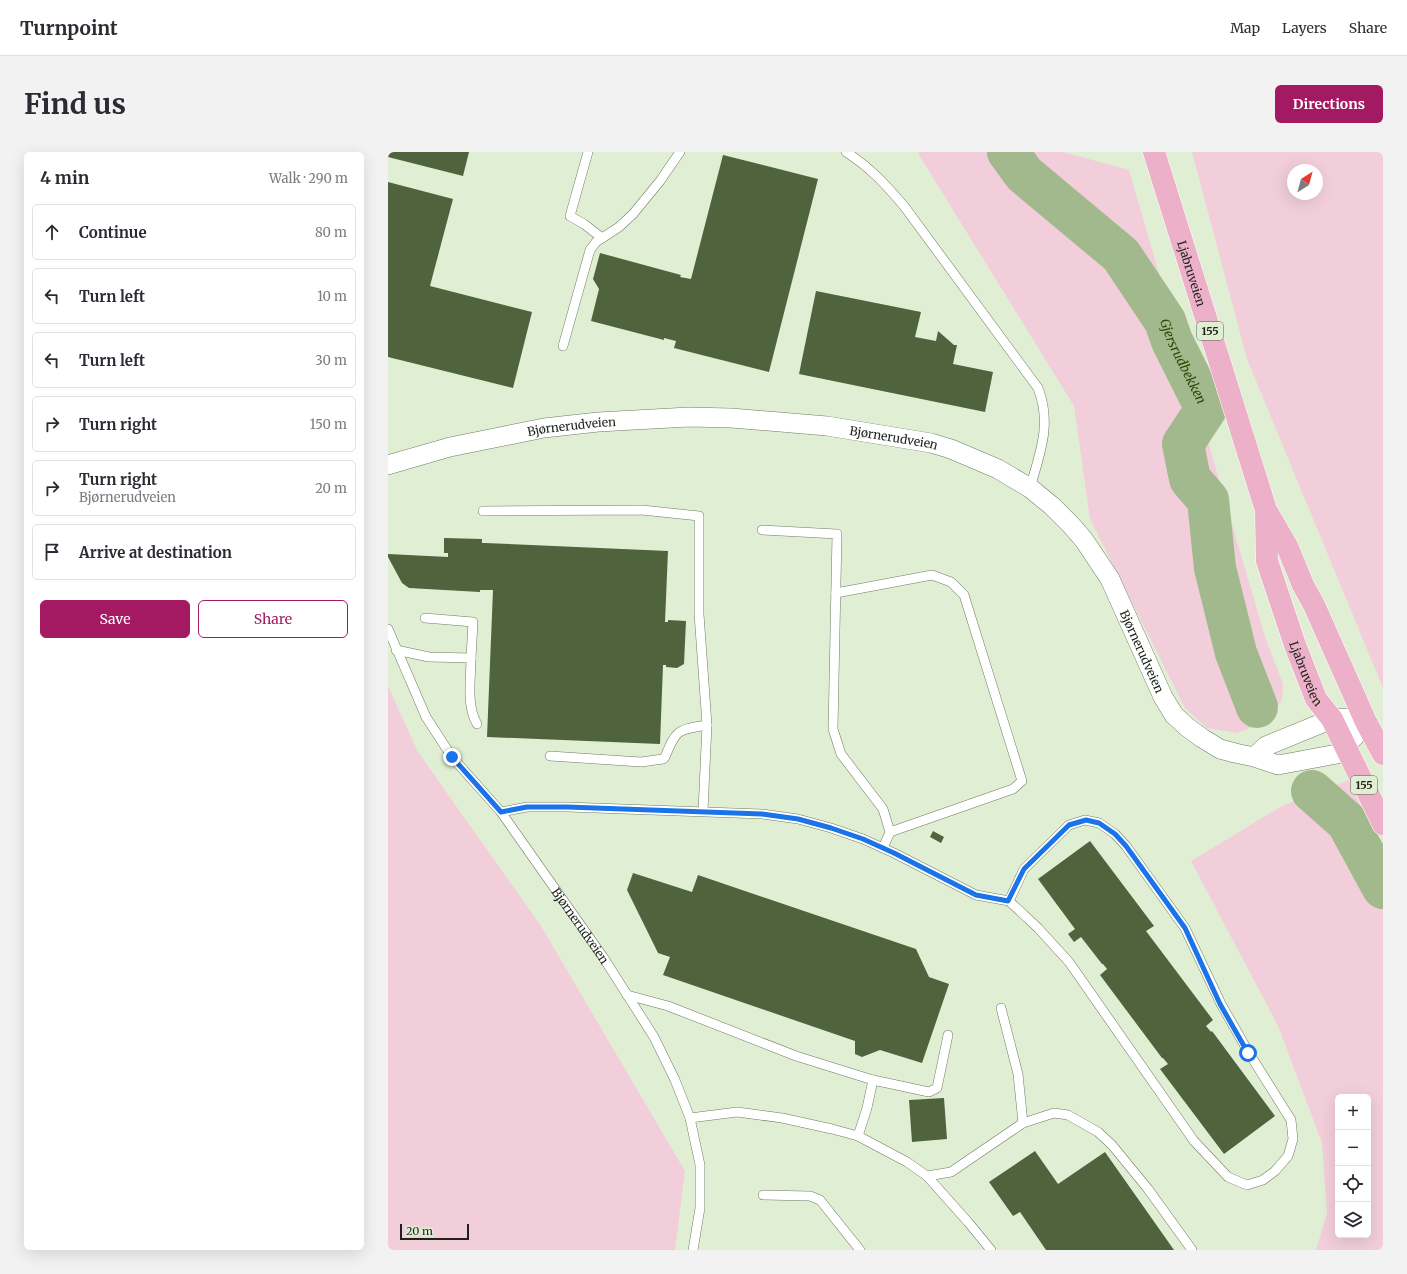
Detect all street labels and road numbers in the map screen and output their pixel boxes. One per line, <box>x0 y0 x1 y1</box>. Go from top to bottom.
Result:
street label: Ljabruveien <box>1175 238 1209 308</box>
road number: 155 <box>1197 322 1223 340</box>
street label: Bjørnerudveien <box>526 414 616 439</box>
street label: Bjørnerudveien <box>848 422 940 452</box>
street label: Bjørnerudveien <box>1117 607 1168 695</box>
street label: Ljabruveien <box>1287 639 1326 709</box>
road number: 155 <box>1351 776 1377 794</box>
street label: Bjørnerudveien <box>549 885 613 966</box>

